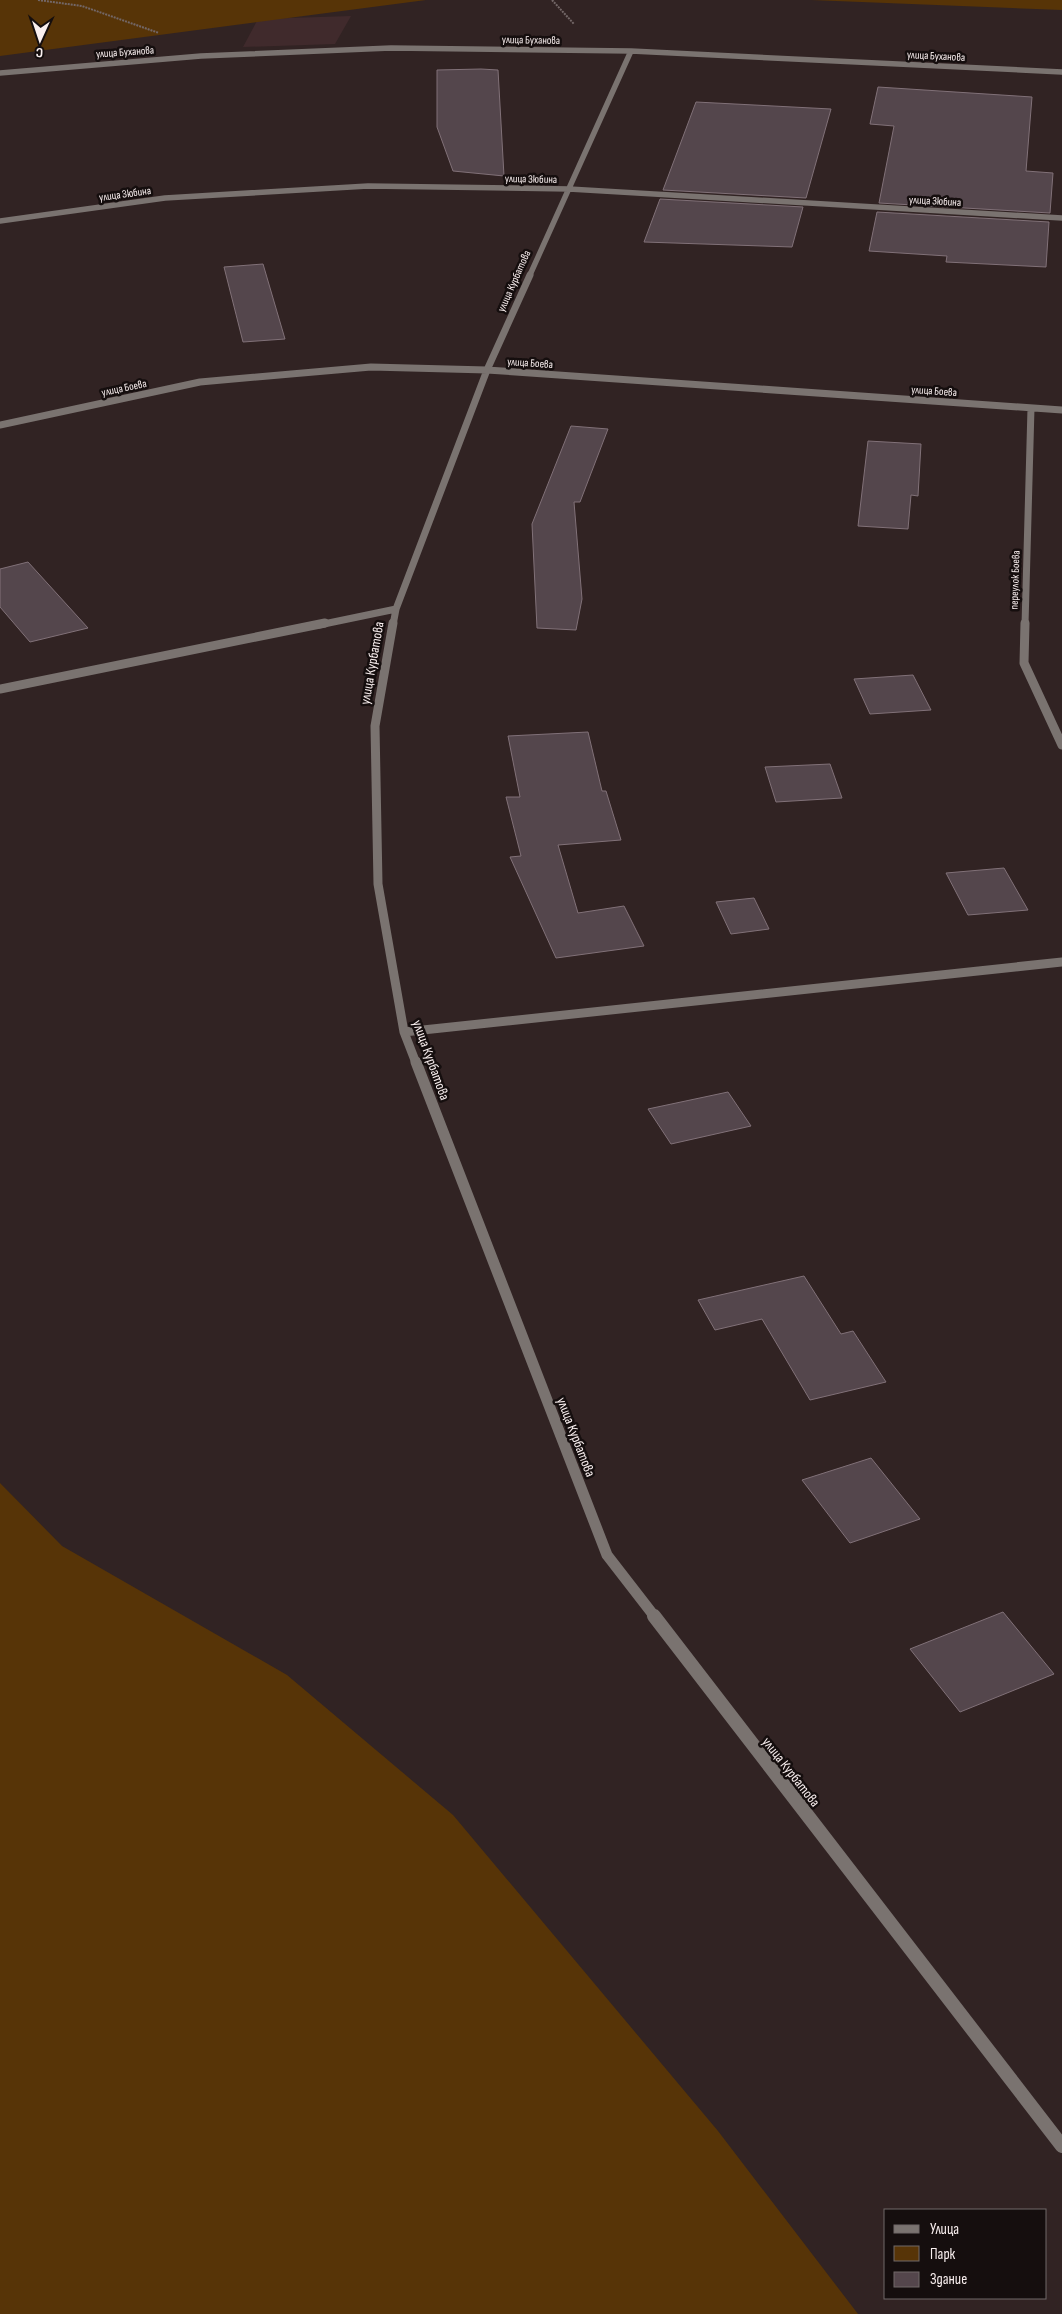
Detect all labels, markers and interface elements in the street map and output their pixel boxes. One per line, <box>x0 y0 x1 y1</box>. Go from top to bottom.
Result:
north arrow <box>15 15 65 65</box>
street label: улица Буханова <box>502 33 560 47</box>
street label: улица Буханова <box>95 43 155 61</box>
text: С <box>35 44 43 61</box>
street label: улица Буханова <box>907 48 965 64</box>
street label: улица Зюбина <box>505 172 557 186</box>
street label: улица Зюбина <box>98 184 152 204</box>
street label: улица Зюбина <box>909 193 961 209</box>
street label: улица Курбатова <box>495 248 533 314</box>
street label: улица Боева <box>507 355 553 371</box>
street label: улица Боева <box>100 377 148 399</box>
street label: улица Боева <box>911 383 957 399</box>
street label: переулок Боева <box>1007 550 1023 610</box>
street label: улица Курбатова <box>356 620 388 706</box>
street label: улица Курбатова <box>409 1018 453 1102</box>
street label: улица Курбатова <box>553 1395 599 1479</box>
street label: улица Курбатова <box>758 1734 824 1810</box>
legend <box>884 2209 1047 2299</box>
text: Улица <box>930 2220 959 2239</box>
text: Парк <box>930 2245 956 2264</box>
text: Здание <box>930 2270 967 2289</box>

